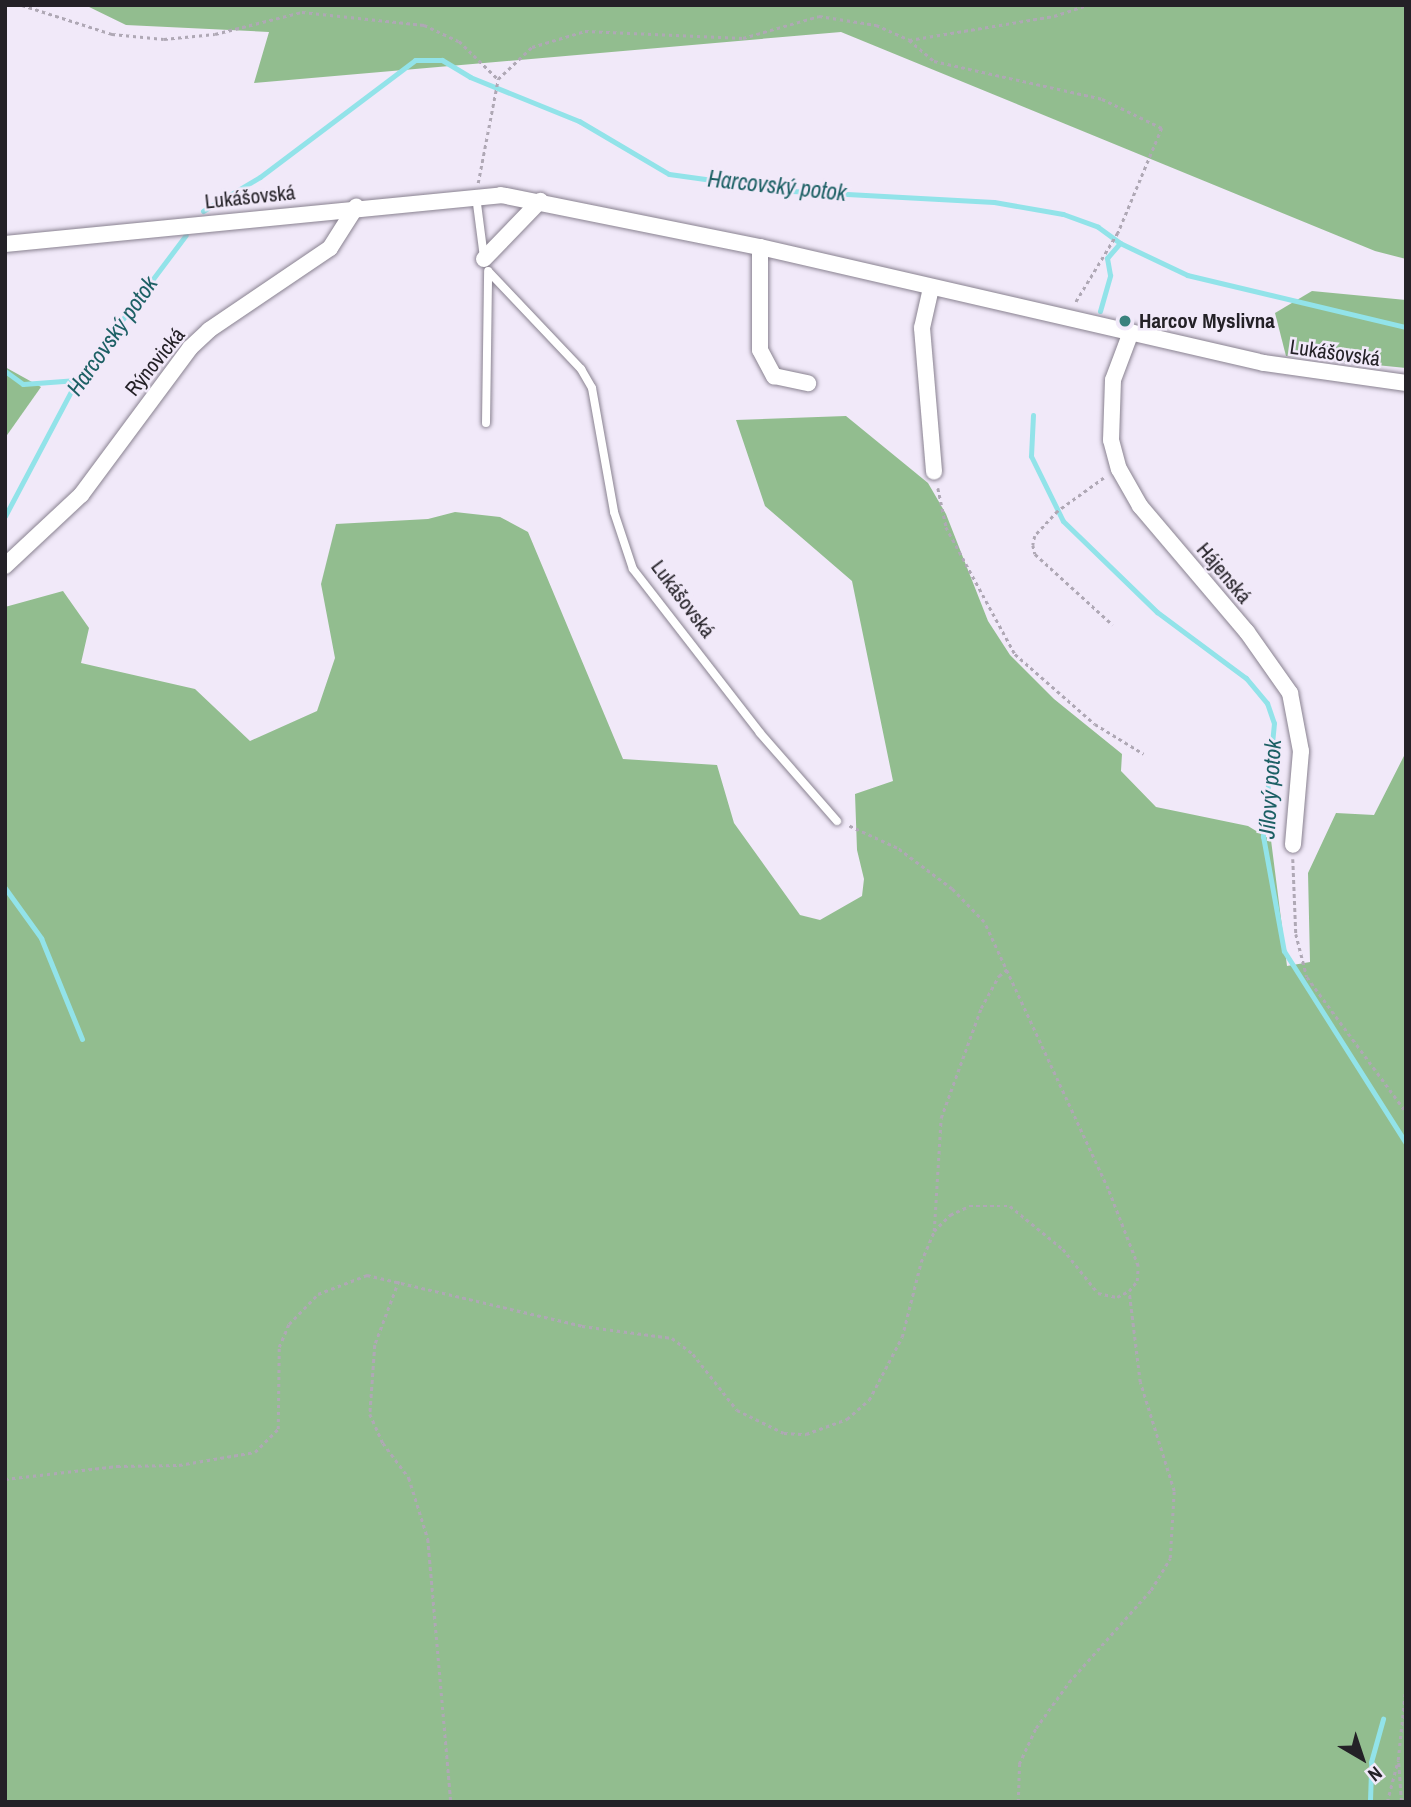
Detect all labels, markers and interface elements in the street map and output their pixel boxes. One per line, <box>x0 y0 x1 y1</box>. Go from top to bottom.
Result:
water label: Harcovský potok <box>706 165 848 207</box>
street label: Lukášovská <box>203 180 297 214</box>
water label: Harcovský potok <box>61 271 163 401</box>
place label: Harcov Myslivna <box>1139 308 1275 334</box>
marker: Harcov Myslivna <box>1117 313 1133 329</box>
street label: Rýnovická <box>120 323 190 401</box>
street label: Lukášovská <box>1288 334 1382 372</box>
street label: Hájenská <box>1191 537 1257 609</box>
street label: Lukášovská <box>646 555 720 643</box>
water label: Jílový potok <box>1253 738 1287 840</box>
north arrow <box>1327 1723 1397 1793</box>
text: N <box>1363 1761 1388 1788</box>

